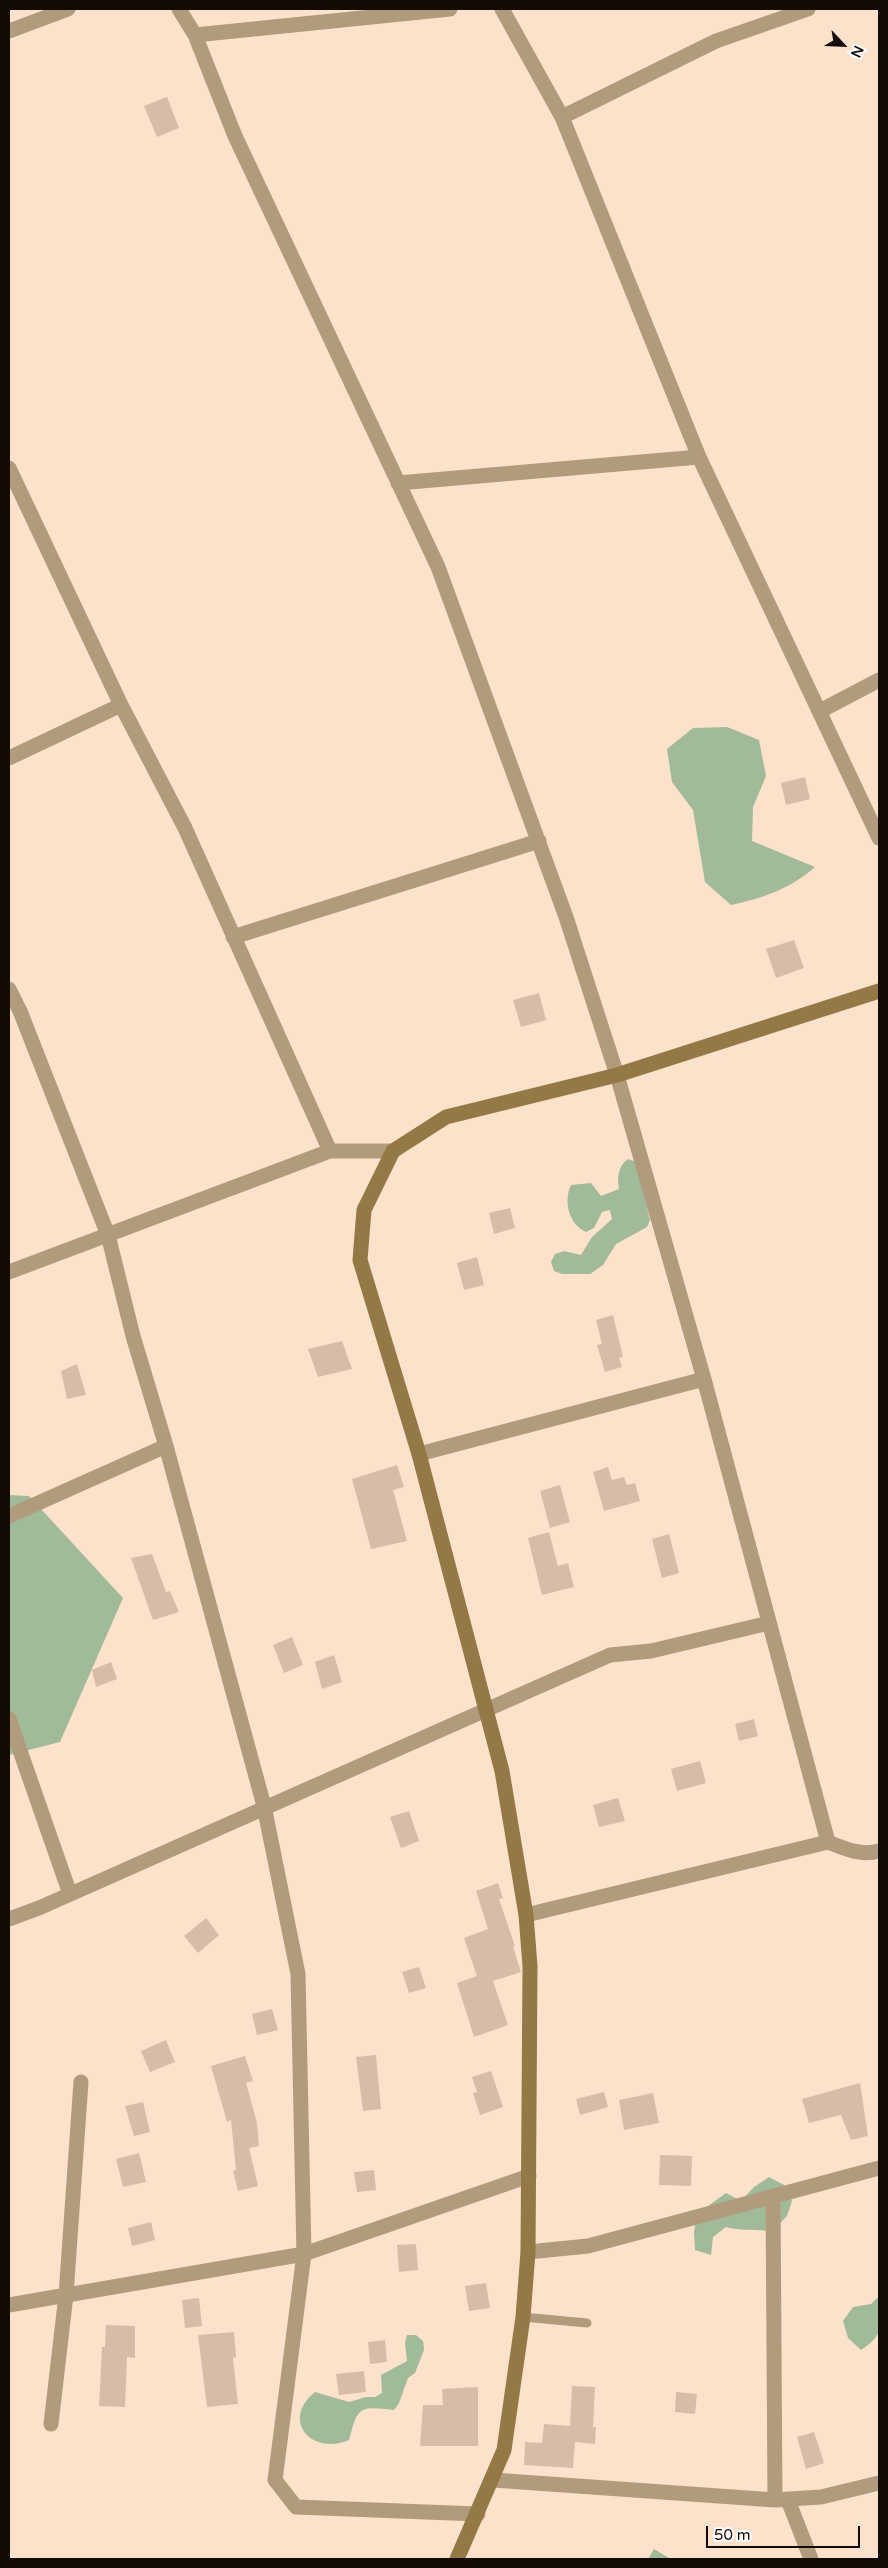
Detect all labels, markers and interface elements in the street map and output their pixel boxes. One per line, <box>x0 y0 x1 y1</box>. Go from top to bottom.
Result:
north arrow <box>818 20 868 70</box>
text: N <box>847 43 867 60</box>
scale bar <box>708 2516 862 2548</box>
text: 50 m <box>714 2526 751 2544</box>

